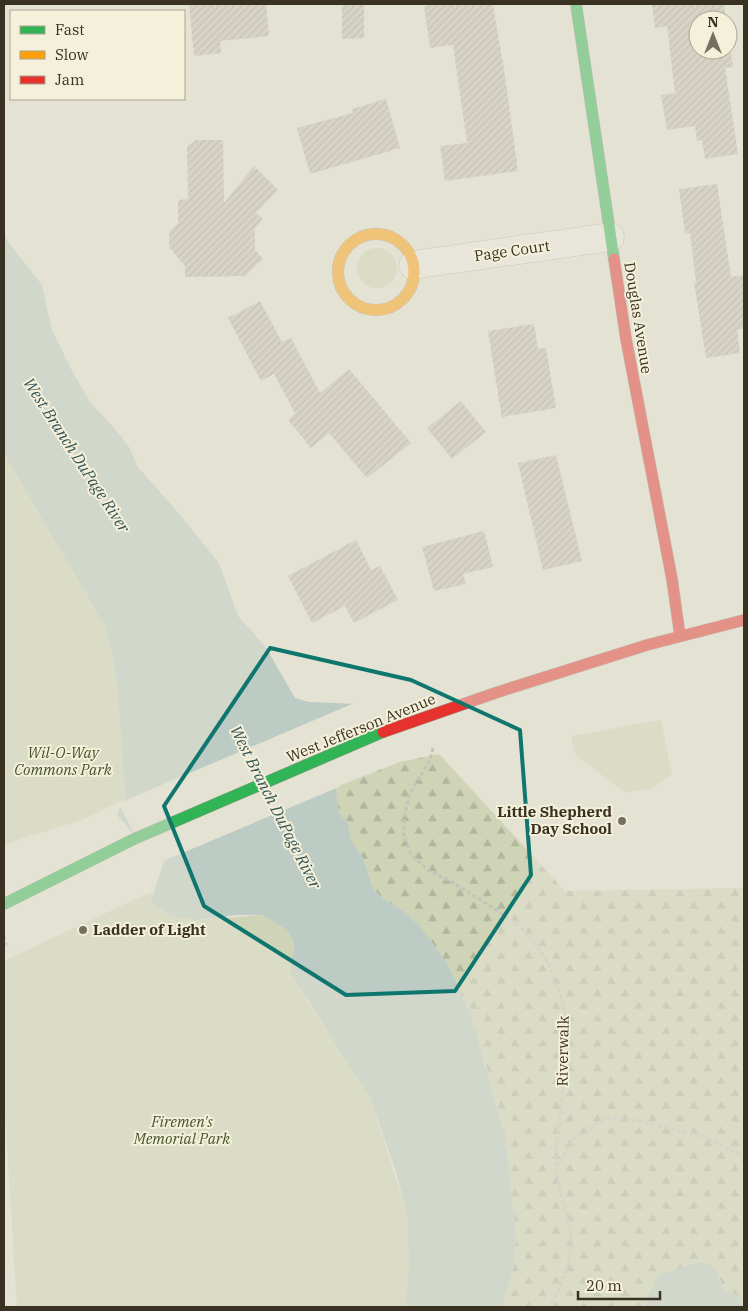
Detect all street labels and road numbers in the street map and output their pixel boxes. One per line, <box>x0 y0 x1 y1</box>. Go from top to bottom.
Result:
street label: Page Court <box>473 236 551 265</box>
street label: Douglas Avenue <box>620 261 657 375</box>
street label: West Jefferson Avenue <box>284 689 438 766</box>
street label: Riverwalk <box>552 1015 573 1087</box>

